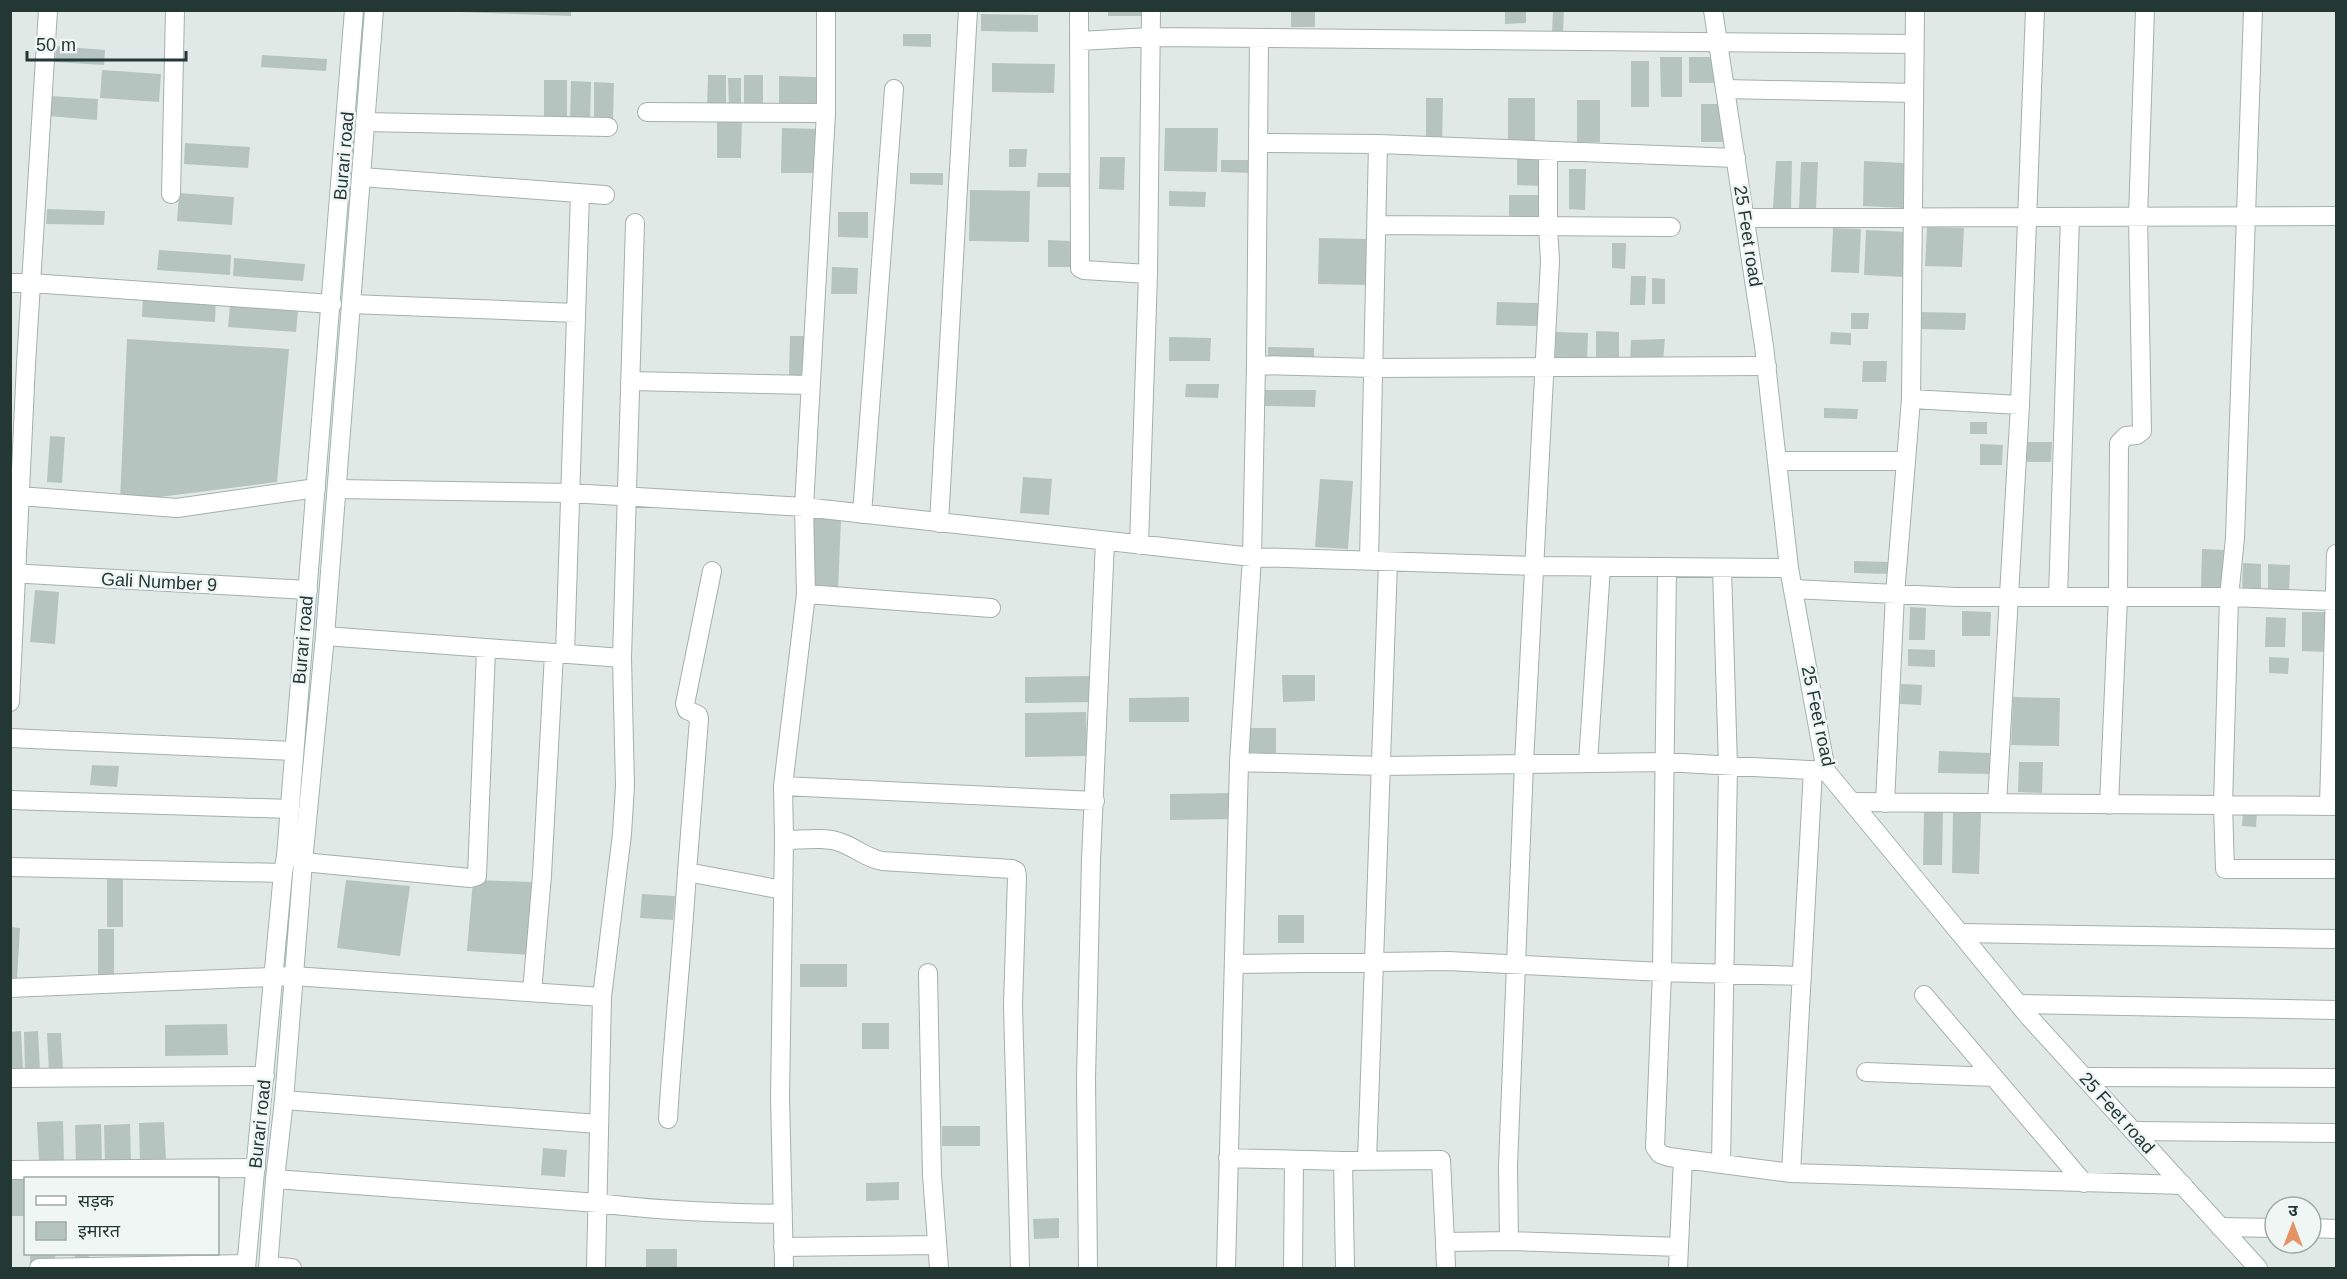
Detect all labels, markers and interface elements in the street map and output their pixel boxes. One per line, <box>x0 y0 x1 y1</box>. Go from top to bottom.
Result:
scale bar <box>27 24 186 62</box>
text: 50 m <box>36 35 76 55</box>
street label: Burari road <box>330 111 358 201</box>
street label: 25 Feet road <box>1730 184 1766 288</box>
street label: Gali Number 9 <box>101 569 217 595</box>
street label: Burari road <box>289 595 317 685</box>
street label: 25 Feet road <box>1798 664 1838 768</box>
street label: 25 Feet road <box>2075 1068 2159 1158</box>
street label: Burari road <box>245 1079 275 1169</box>
legend <box>24 1177 219 1255</box>
text: सड़क <box>78 1191 115 1211</box>
north arrow <box>2263 1195 2323 1255</box>
text: उ <box>2288 1202 2298 1219</box>
text: इमारत <box>78 1221 121 1241</box>

